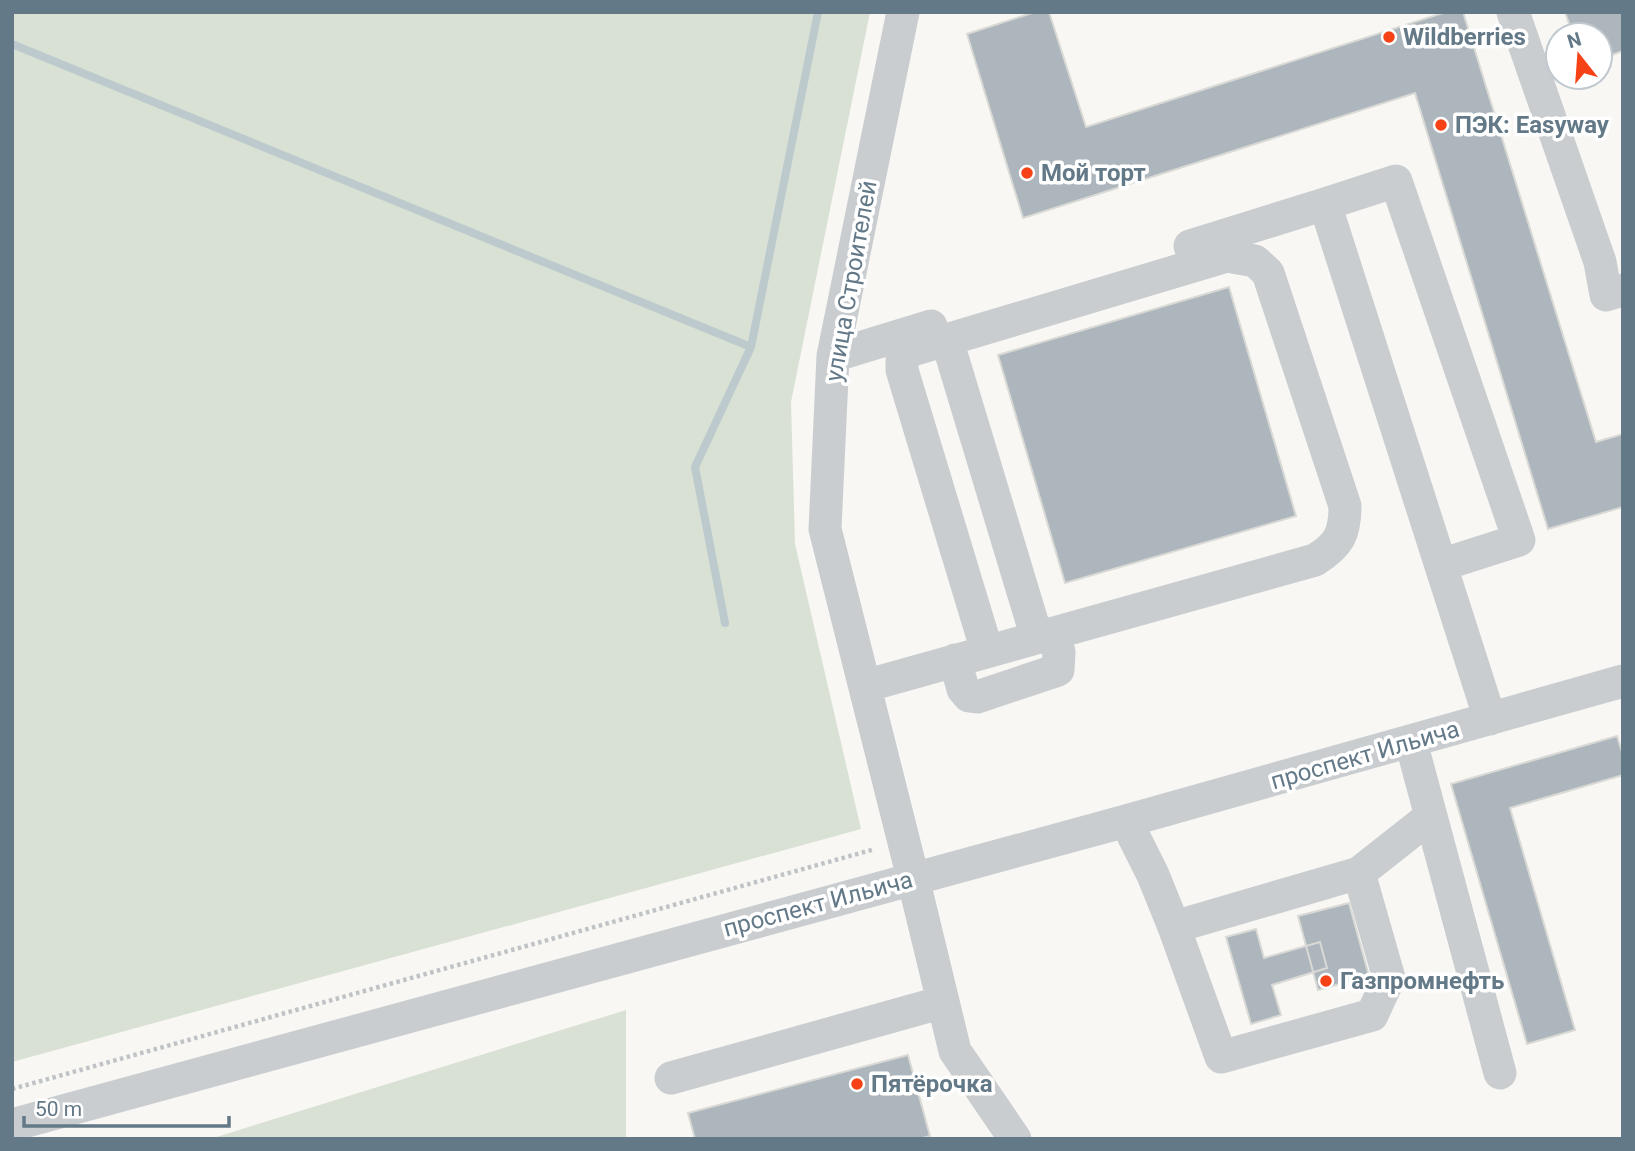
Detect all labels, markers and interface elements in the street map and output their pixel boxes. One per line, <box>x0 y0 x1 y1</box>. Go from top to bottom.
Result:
north arrow <box>1544 21 1614 91</box>
place label: Wildberries <box>1403 23 1526 51</box>
text: N <box>1564 27 1584 53</box>
marker: Wildberries <box>1381 29 1397 45</box>
place label: ПЭК: Easyway <box>1455 111 1610 139</box>
marker: ПЭК: Easyway <box>1433 117 1449 133</box>
place label: Мой торт <box>1041 159 1146 187</box>
marker: Мой торт <box>1019 165 1035 181</box>
street label: улица Строителей <box>820 178 882 384</box>
street label: проспект Ильича <box>1268 715 1462 795</box>
street label: проспект Ильича <box>720 865 916 943</box>
place label: Газпромнефть <box>1340 967 1504 995</box>
marker: Газпромнефть <box>1318 973 1334 989</box>
place label: Пятёрочка <box>871 1070 993 1098</box>
marker: Пятёрочка <box>849 1076 865 1092</box>
scale bar <box>24 1084 229 1128</box>
text: 50 m <box>35 1097 82 1121</box>

